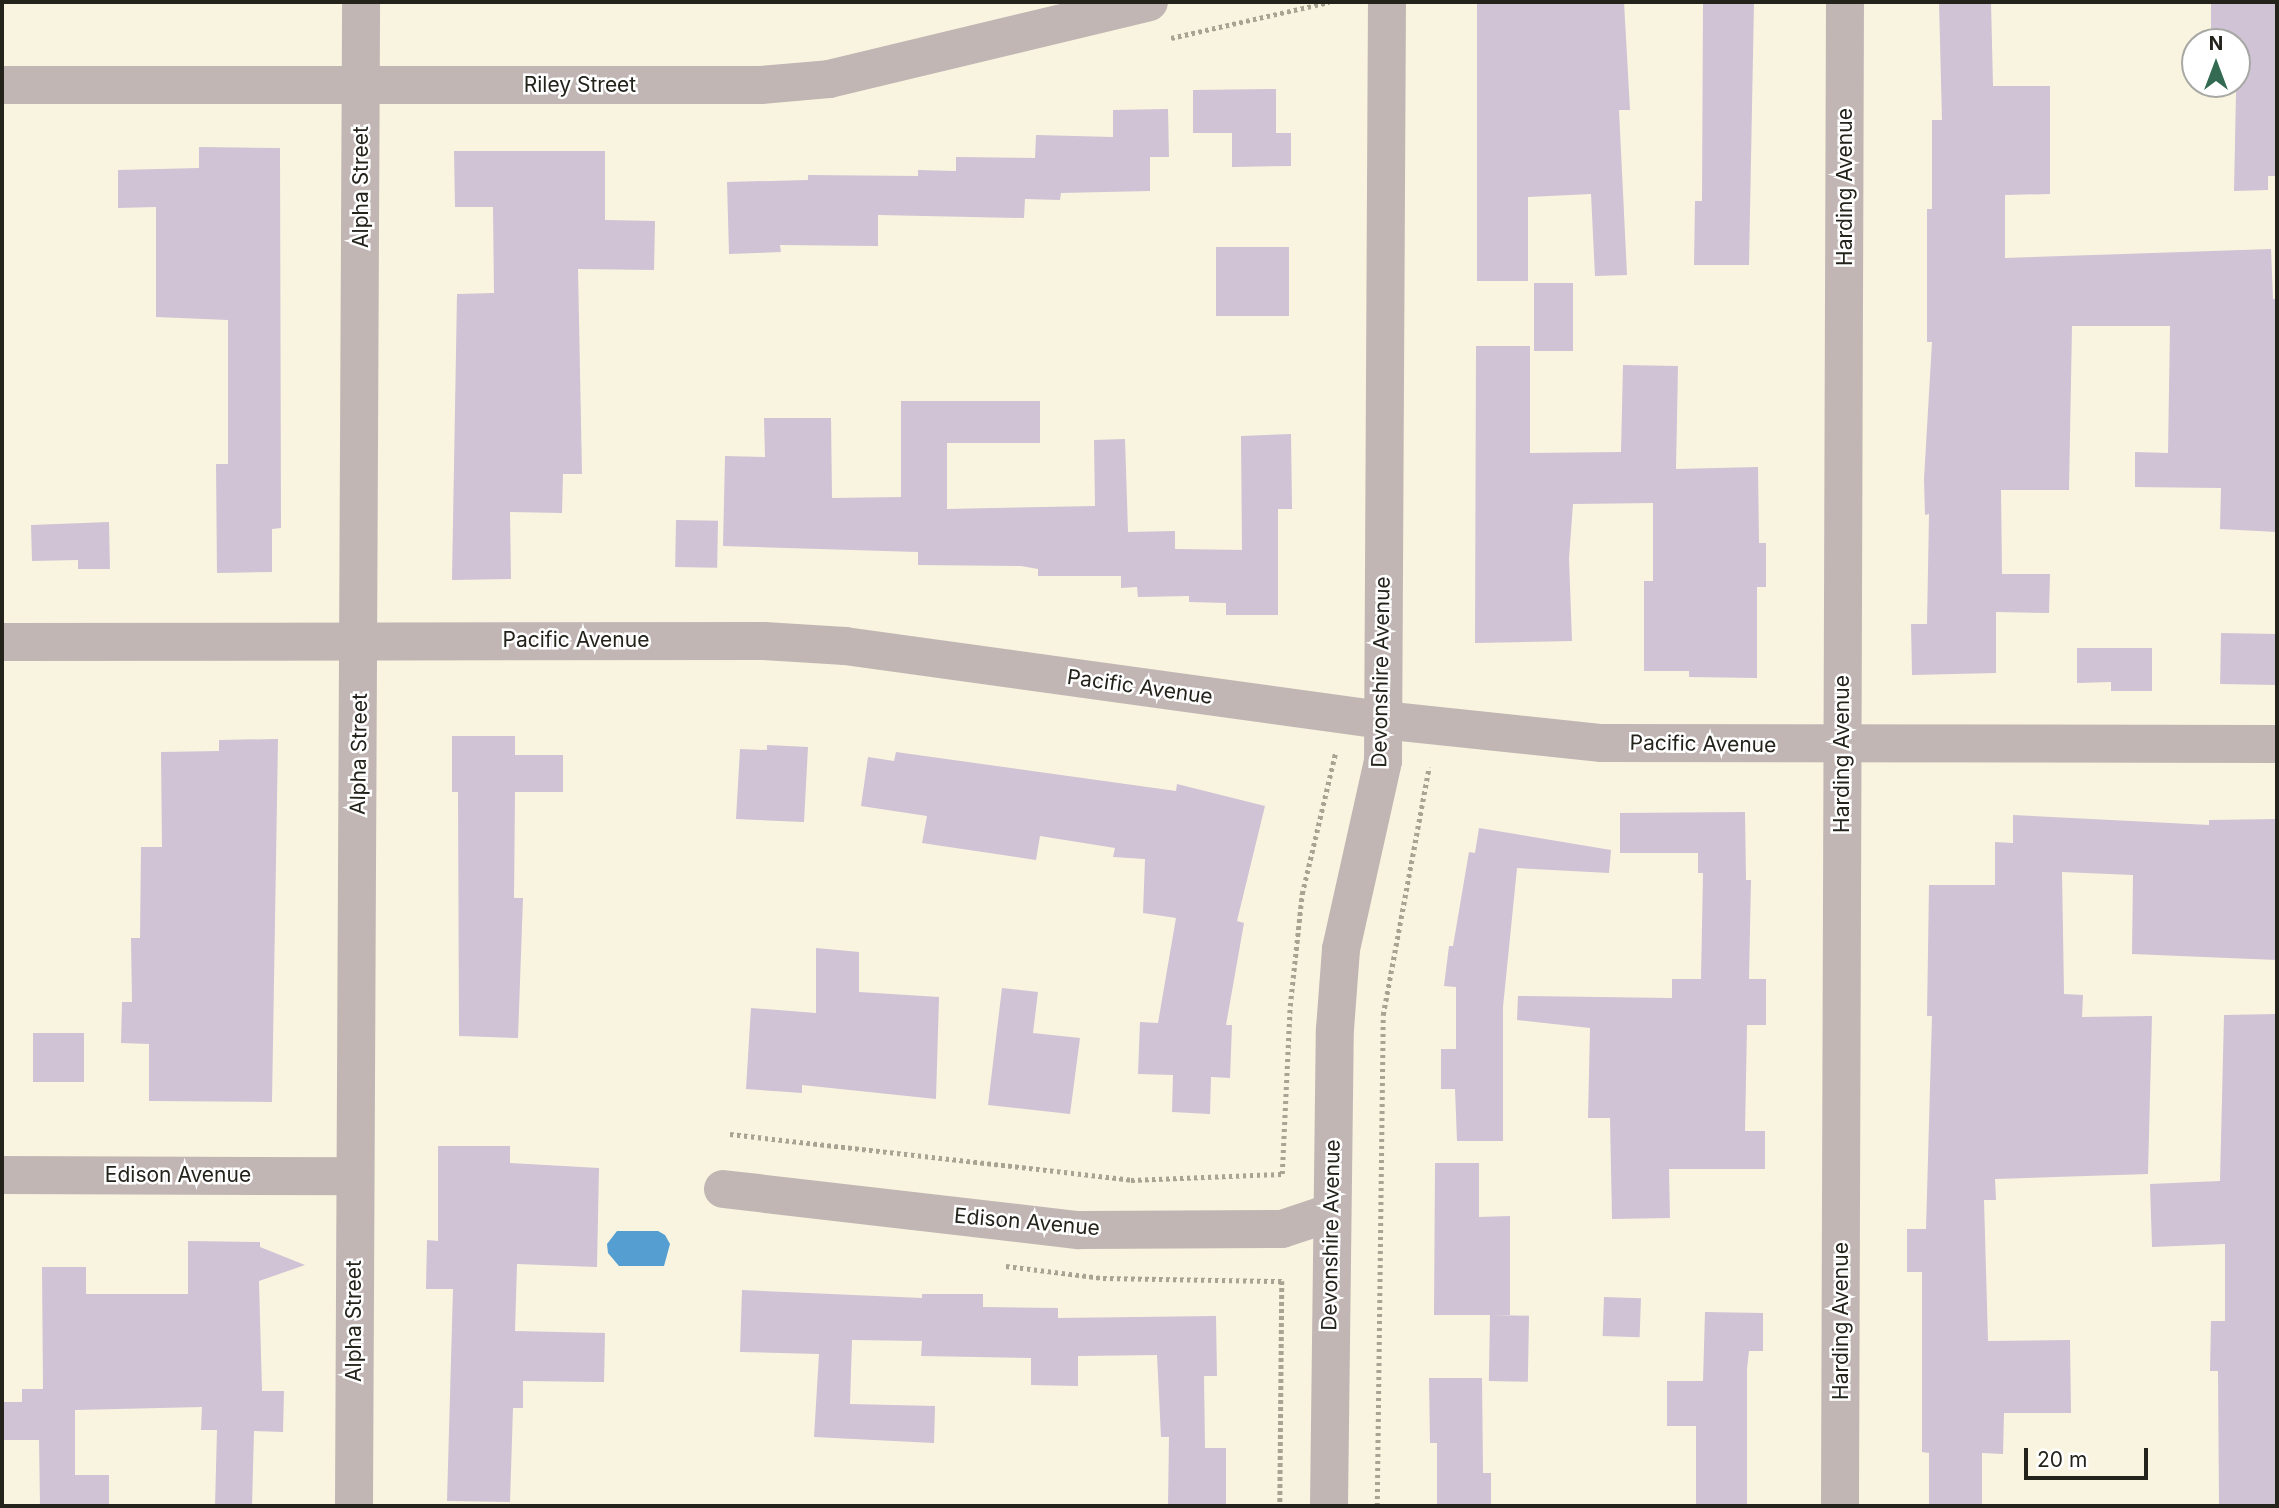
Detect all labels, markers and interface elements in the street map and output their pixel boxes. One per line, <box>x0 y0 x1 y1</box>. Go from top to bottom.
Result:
north arrow <box>2181 28 2251 98</box>
text: N <box>2209 32 2223 55</box>
street label: Riley Street <box>524 72 636 98</box>
street label: Harding Avenue <box>1832 108 1858 266</box>
street label: Alpha Street <box>348 126 374 248</box>
street label: Devonshire Avenue <box>1367 576 1395 768</box>
street label: Pacific Avenue <box>503 627 649 653</box>
street label: Pacific Avenue <box>1066 664 1214 710</box>
street label: Harding Avenue <box>1829 675 1855 833</box>
street label: Alpha Street <box>345 693 373 815</box>
street label: Pacific Avenue <box>1629 730 1777 758</box>
street label: Devonshire Avenue <box>1317 1139 1345 1331</box>
street label: Edison Avenue <box>105 1162 251 1188</box>
street label: Edison Avenue <box>953 1203 1101 1241</box>
street label: Harding Avenue <box>1828 1242 1854 1400</box>
street label: Alpha Street <box>341 1260 367 1382</box>
scale bar <box>2027 1434 2151 1478</box>
text: 20 m <box>2037 1447 2087 1472</box>

